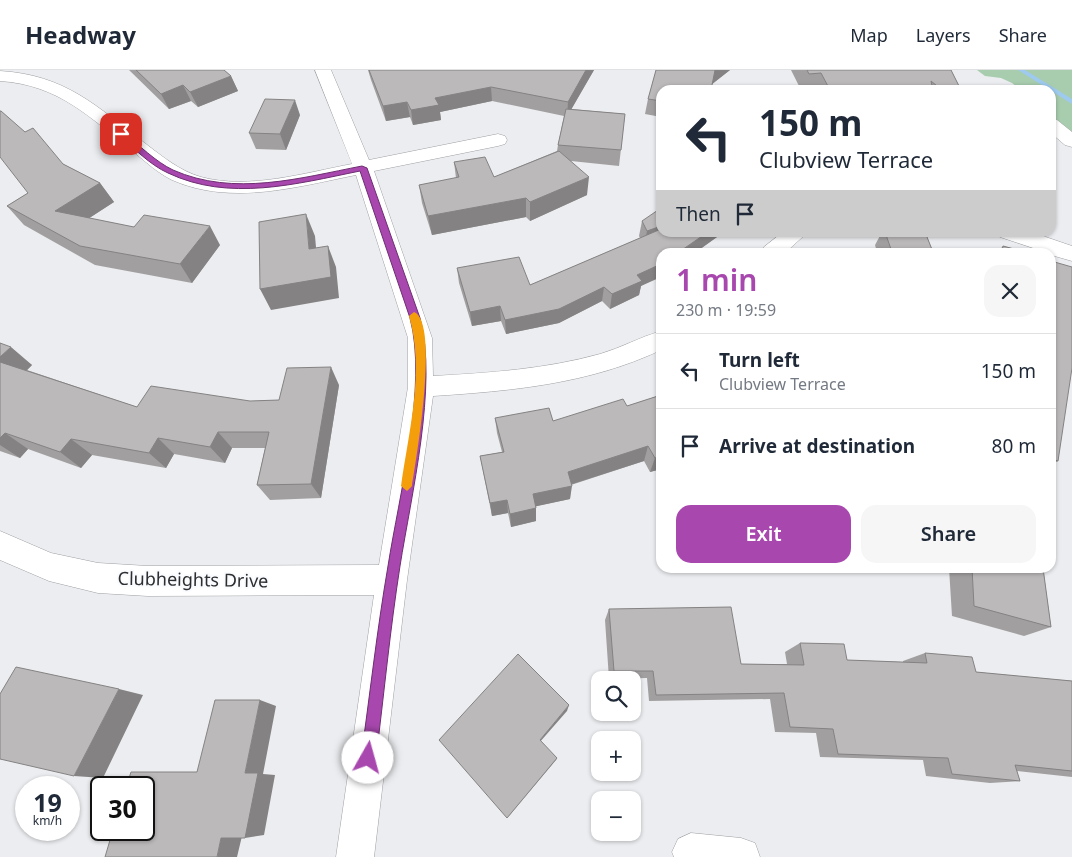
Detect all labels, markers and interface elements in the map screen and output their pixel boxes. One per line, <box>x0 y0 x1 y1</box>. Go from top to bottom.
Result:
text: Headway <box>25 18 136 51</box>
text: Map <box>850 23 888 47</box>
text: Layers <box>916 23 971 47</box>
text: Share <box>999 23 1047 47</box>
text: 150 m <box>759 99 862 146</box>
icon: left <box>676 105 741 170</box>
pin <box>100 113 142 155</box>
icon: arrive <box>107 120 135 148</box>
text: Clubview Terrace <box>759 144 933 174</box>
icon: arrive <box>731 200 759 228</box>
text: Then <box>676 201 721 227</box>
text: 1 min <box>676 259 757 300</box>
button: close <box>984 265 1036 317</box>
text: 230 m · 19:59 <box>676 299 776 321</box>
text: Turn left <box>719 347 800 373</box>
icon: left <box>676 357 704 385</box>
text: 150 m <box>981 358 1036 384</box>
text: Clubview Terrace <box>719 373 846 395</box>
icon: arrive <box>676 432 704 460</box>
text: Arrive at destination <box>719 433 915 459</box>
text: 80 m <box>992 433 1036 459</box>
button: Exit <box>676 505 851 563</box>
button: Share <box>861 505 1036 563</box>
street label: Clubheights Drive <box>117 566 269 592</box>
map controls <box>591 671 641 841</box>
button: search <box>591 671 641 721</box>
position arrow <box>341 731 393 783</box>
button: + <box>591 731 641 781</box>
speed limit sign: 30 <box>90 776 155 841</box>
text: 19 <box>33 785 62 819</box>
button: − <box>591 791 641 841</box>
text: km/h <box>33 812 62 829</box>

